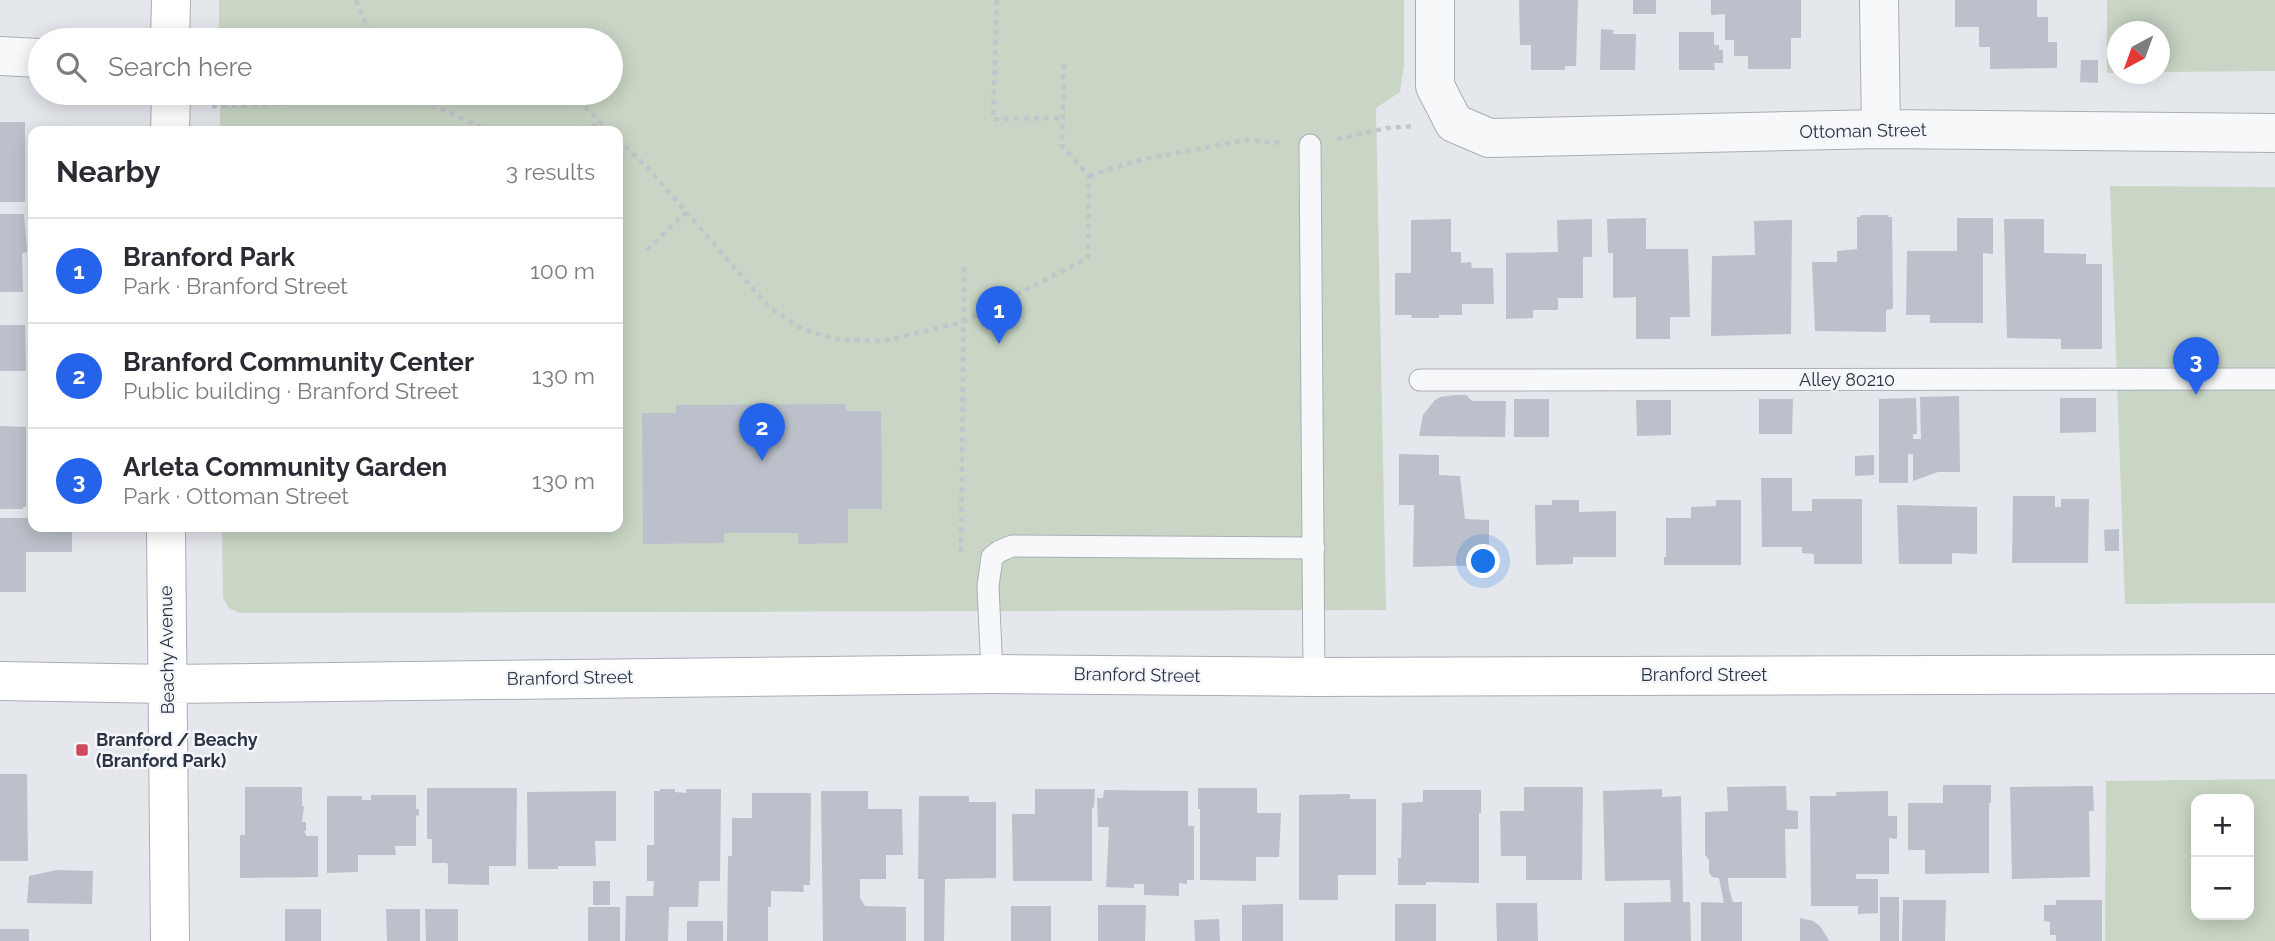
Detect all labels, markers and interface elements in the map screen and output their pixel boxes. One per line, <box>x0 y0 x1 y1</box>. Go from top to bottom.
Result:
north arrow <box>2107 21 2170 84</box>
search box <box>28 28 623 105</box>
icon: search <box>52 48 90 86</box>
text: Search here <box>108 52 252 82</box>
street label: Ottoman Street <box>1799 119 1927 142</box>
text: Nearby <box>56 154 160 189</box>
text: 3 results <box>506 158 595 185</box>
text: Branford Park <box>123 242 295 272</box>
text: 1 <box>73 257 85 284</box>
text: 100 m <box>530 257 595 284</box>
text: Park · Branford Street <box>123 272 348 299</box>
pin: 1 <box>976 286 1022 344</box>
pin: 3 <box>2173 337 2219 395</box>
text: Branford Community Center <box>123 347 474 377</box>
text: 2 <box>73 362 85 389</box>
text: 130 m <box>532 362 595 389</box>
street label: Alley 80210 <box>1799 369 1895 390</box>
text: Public building · Branford Street <box>123 377 459 404</box>
pin: 2 <box>739 403 785 461</box>
text: Arleta Community Garden <box>123 452 447 482</box>
text: 3 <box>73 467 85 494</box>
text: 130 m <box>532 467 595 494</box>
text: Park · Ottoman Street <box>123 482 349 509</box>
your location <box>1466 544 1500 578</box>
street label: Beachy Avenue <box>155 585 178 715</box>
street label: Branford Street <box>1074 663 1200 686</box>
street label: Branford Street <box>1641 664 1767 685</box>
street label: Branford Street <box>507 666 633 689</box>
place label: Branford / Beachy (Branford Park) <box>96 729 258 771</box>
marker: Branford / Beachy (Branford Park) <box>74 742 90 758</box>
map controls <box>2191 794 2254 920</box>
button: + <box>2191 794 2254 857</box>
button: − <box>2191 857 2254 920</box>

